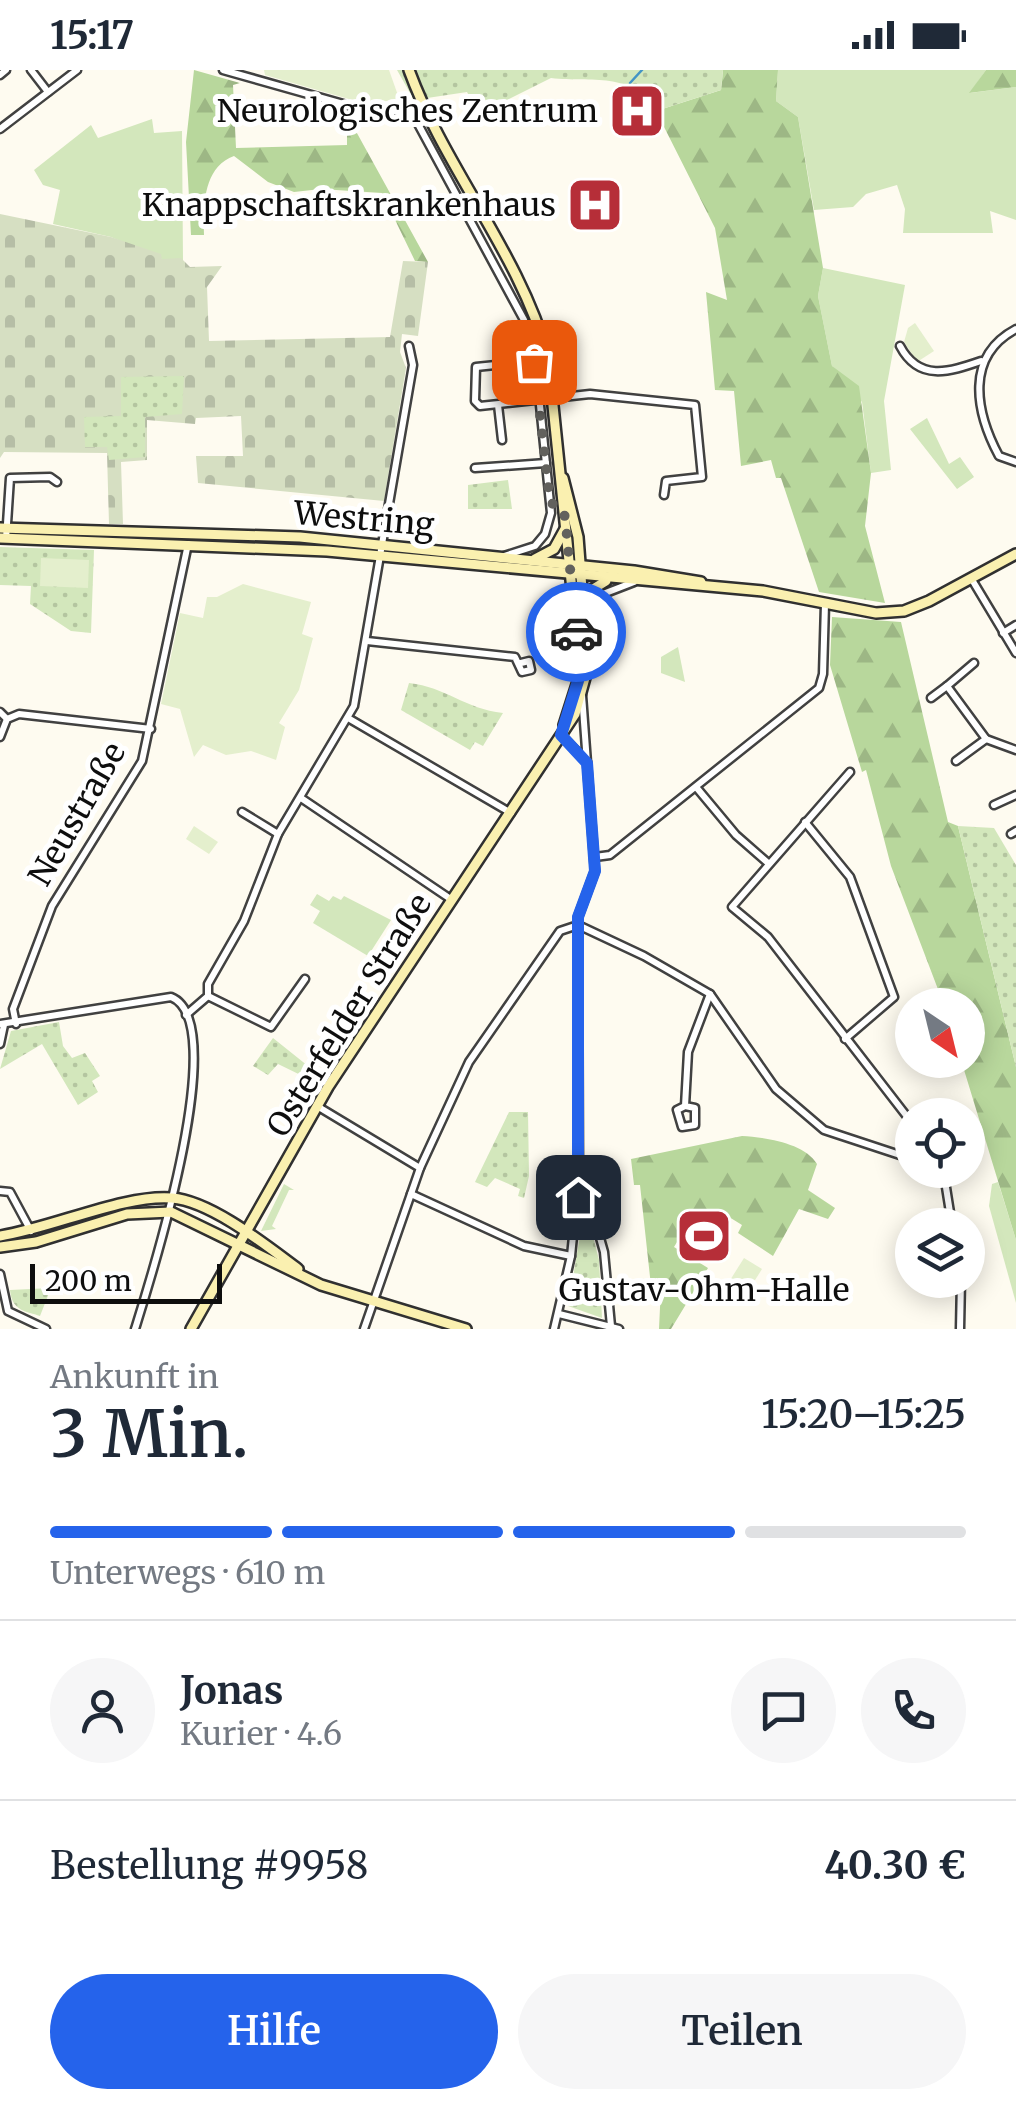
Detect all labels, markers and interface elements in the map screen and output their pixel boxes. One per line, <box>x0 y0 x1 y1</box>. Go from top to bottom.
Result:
text: 15:17 <box>50 12 134 59</box>
hospital icon: Neurologisches Zentrum <box>607 81 667 141</box>
place label: Neurologisches Zentrum <box>217 91 598 131</box>
hospital icon: Knappschaftskrankenhaus <box>565 175 625 235</box>
place label: Knappschaftskrankenhaus <box>142 185 556 225</box>
pin <box>492 320 577 405</box>
icon: bag <box>507 335 562 390</box>
street label: Westring <box>291 493 436 545</box>
courier <box>526 582 626 682</box>
icon: car <box>549 605 604 660</box>
street label: Neustraße <box>20 735 134 893</box>
street label: Osterfelder Straße <box>258 886 440 1144</box>
north arrow <box>895 988 985 1078</box>
map controls <box>895 988 985 1298</box>
button: locate <box>895 1098 985 1188</box>
pin <box>536 1155 621 1240</box>
icon: home <box>551 1170 606 1225</box>
sports icon: Gustav-Ohm-Halle <box>674 1206 734 1266</box>
button: layers <box>895 1208 985 1298</box>
scale bar <box>30 1259 222 1304</box>
text: 200 m <box>45 1263 132 1299</box>
place label: Gustav-Ohm-Halle <box>559 1270 849 1310</box>
text: Ankunft in <box>50 1357 219 1397</box>
text: 15:20–15:25 <box>761 1391 966 1438</box>
text: 3 Min. <box>50 1393 249 1475</box>
text: Unterwegs · 610 m <box>50 1553 325 1593</box>
button: person <box>50 1658 155 1763</box>
button: chat <box>731 1658 836 1763</box>
button: phone <box>861 1658 966 1763</box>
text: Jonas <box>180 1667 283 1714</box>
text: Kurier · 4.6 <box>180 1714 342 1754</box>
text: Bestellung #9958 <box>50 1842 368 1889</box>
text: 40.30 € <box>824 1842 966 1889</box>
button: Hilfe <box>50 1974 498 2089</box>
button: Teilen <box>518 1974 966 2089</box>

